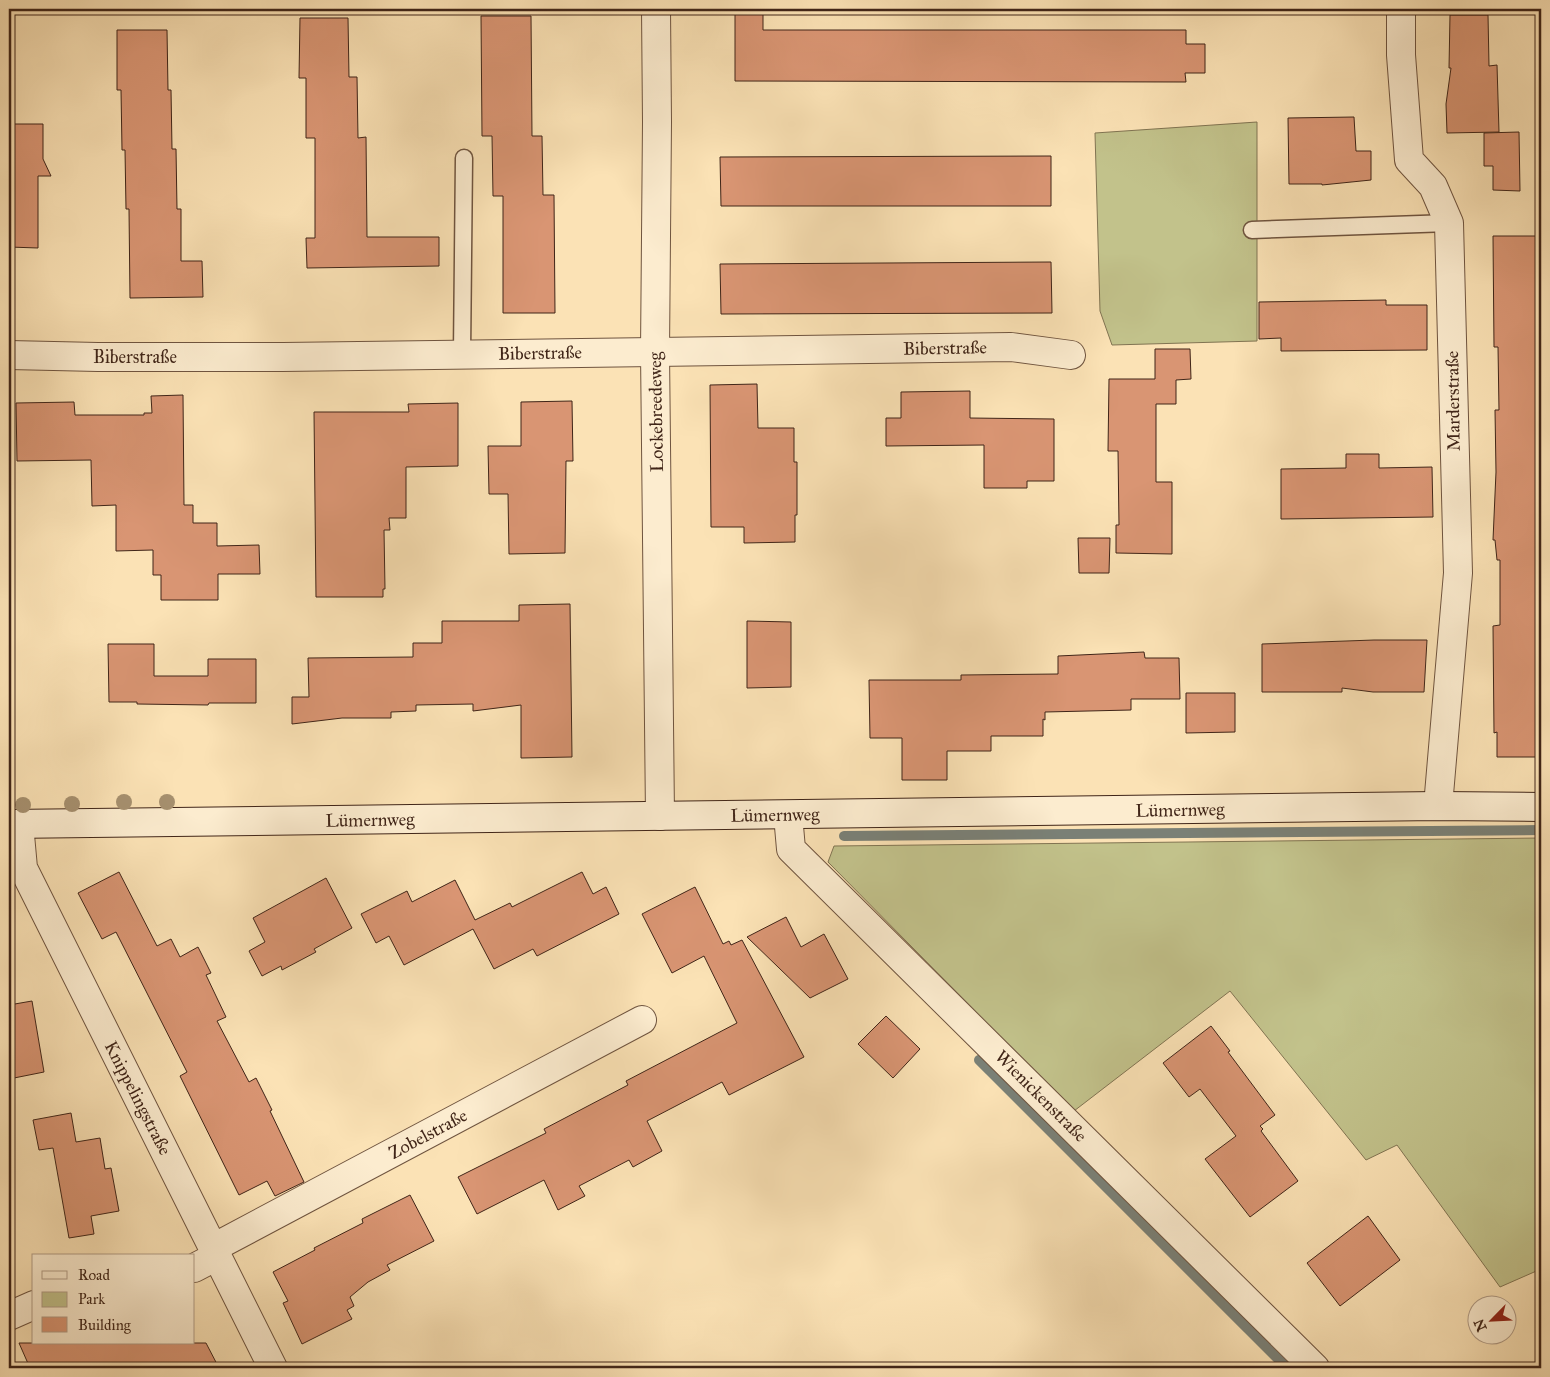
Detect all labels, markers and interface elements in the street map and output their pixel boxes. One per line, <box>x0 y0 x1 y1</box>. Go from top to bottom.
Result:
street label: Biberstraße <box>903 336 987 360</box>
street label: Biberstraße <box>498 341 582 365</box>
street label: Biberstraße <box>93 346 177 368</box>
street label: Lockebreedeweg <box>644 351 669 472</box>
street label: Marderstraße <box>1441 351 1465 451</box>
street label: Lümernweg <box>1135 798 1225 823</box>
street label: Lümernweg <box>730 803 820 828</box>
street label: Lümernweg <box>325 808 415 833</box>
street label: Knippelingstraße <box>99 1037 176 1159</box>
street label: Wienickenstraße <box>990 1045 1092 1147</box>
street label: Zobelstraße <box>385 1104 471 1164</box>
legend <box>32 1254 195 1344</box>
text: Road <box>78 1266 110 1284</box>
text: Park <box>78 1290 105 1308</box>
north arrow <box>1468 1294 1518 1344</box>
text: Building <box>78 1316 132 1334</box>
text: N <box>1470 1316 1491 1334</box>

